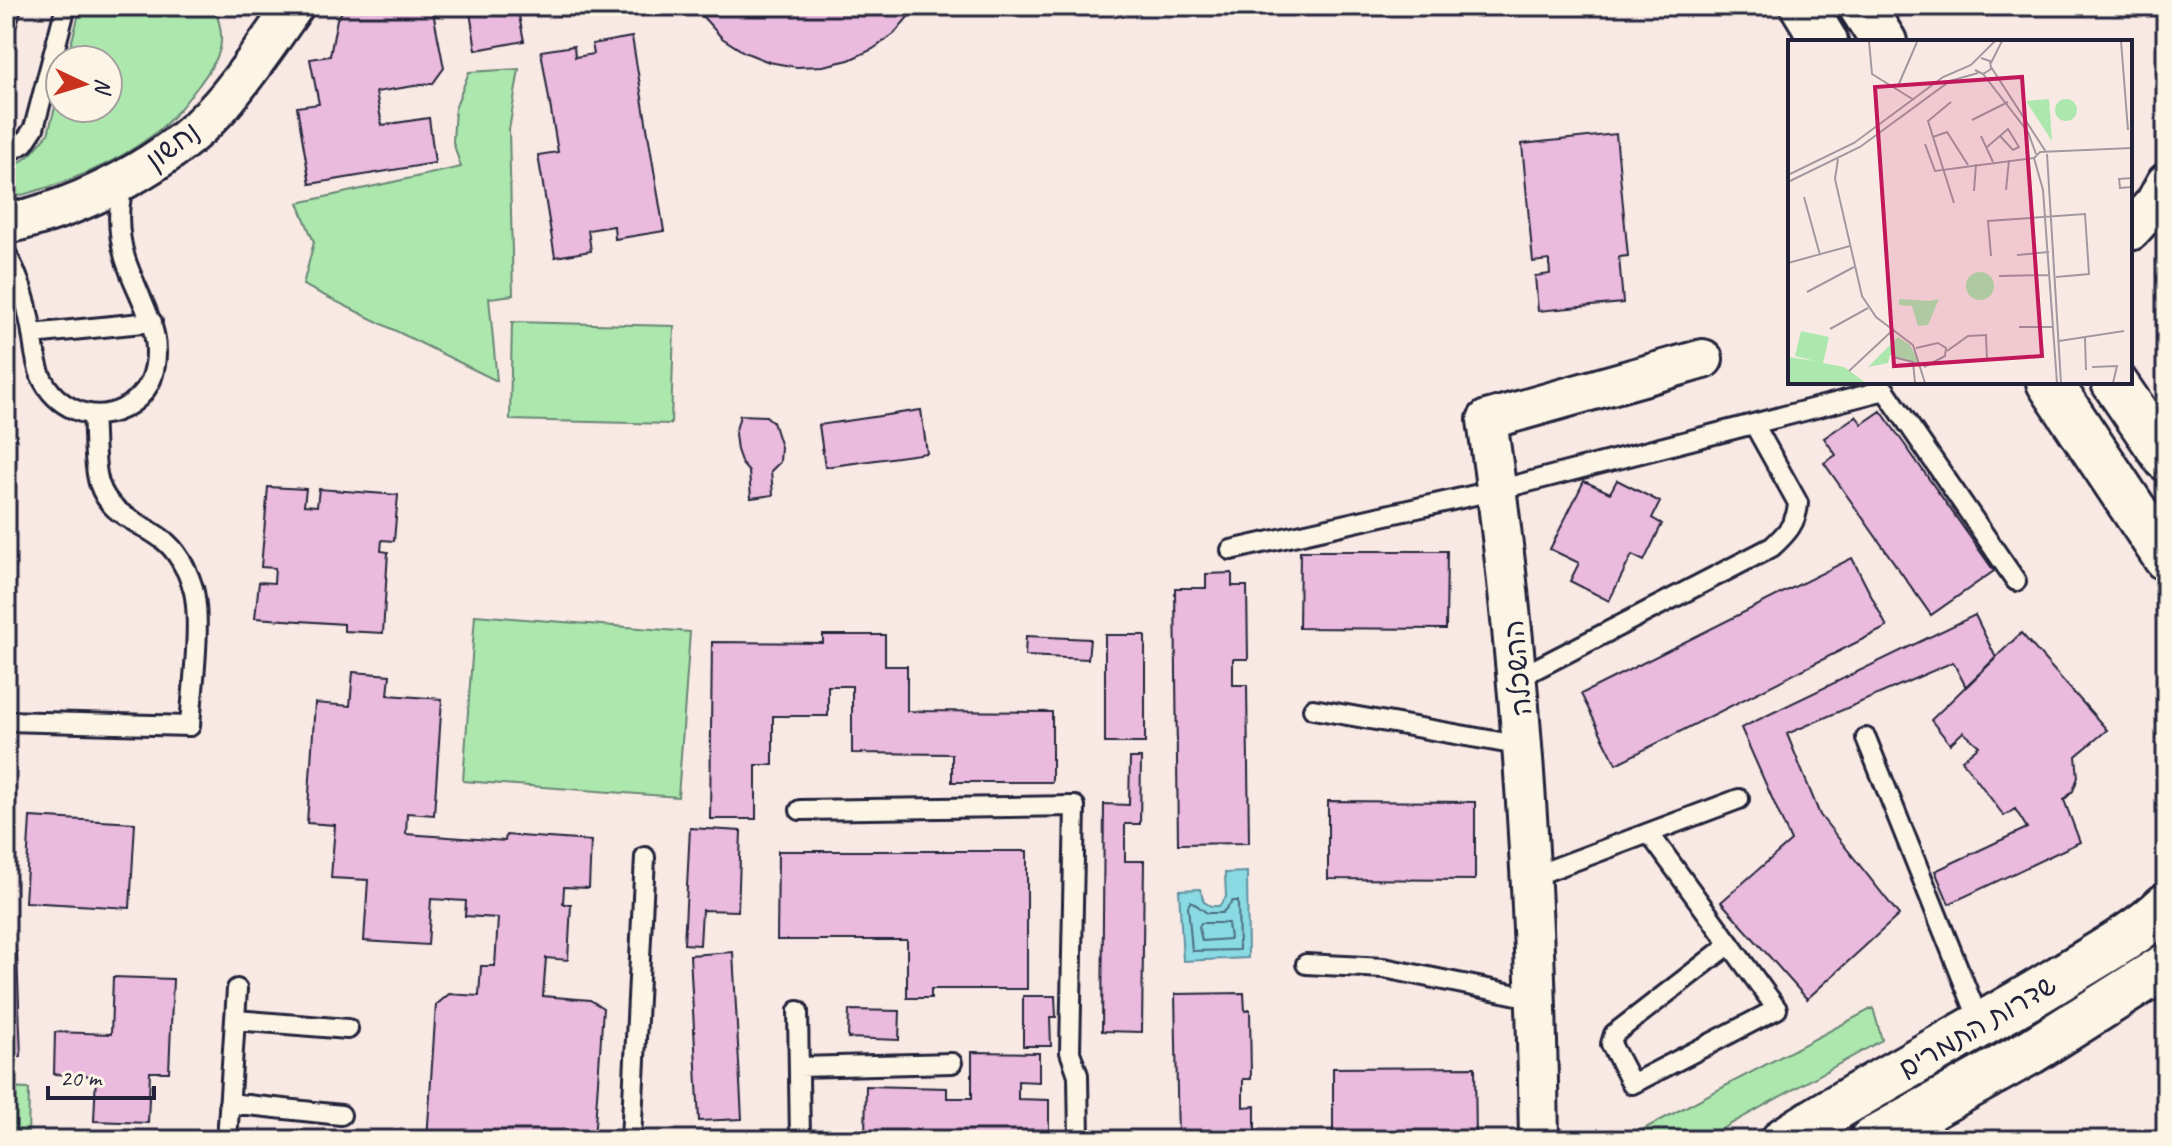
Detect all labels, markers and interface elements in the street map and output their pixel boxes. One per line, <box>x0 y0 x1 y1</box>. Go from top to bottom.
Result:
inset map <box>1788 40 2132 384</box>
north arrow <box>44 44 124 124</box>
text: N <box>88 78 117 96</box>
street label: נחשון <box>138 114 206 177</box>
street label: ההשכלה <box>1496 618 1539 718</box>
street label: שדרות התמרים <box>1892 967 2062 1086</box>
scale bar <box>48 1050 154 1100</box>
text: 20 m <box>60 1063 103 1093</box>

